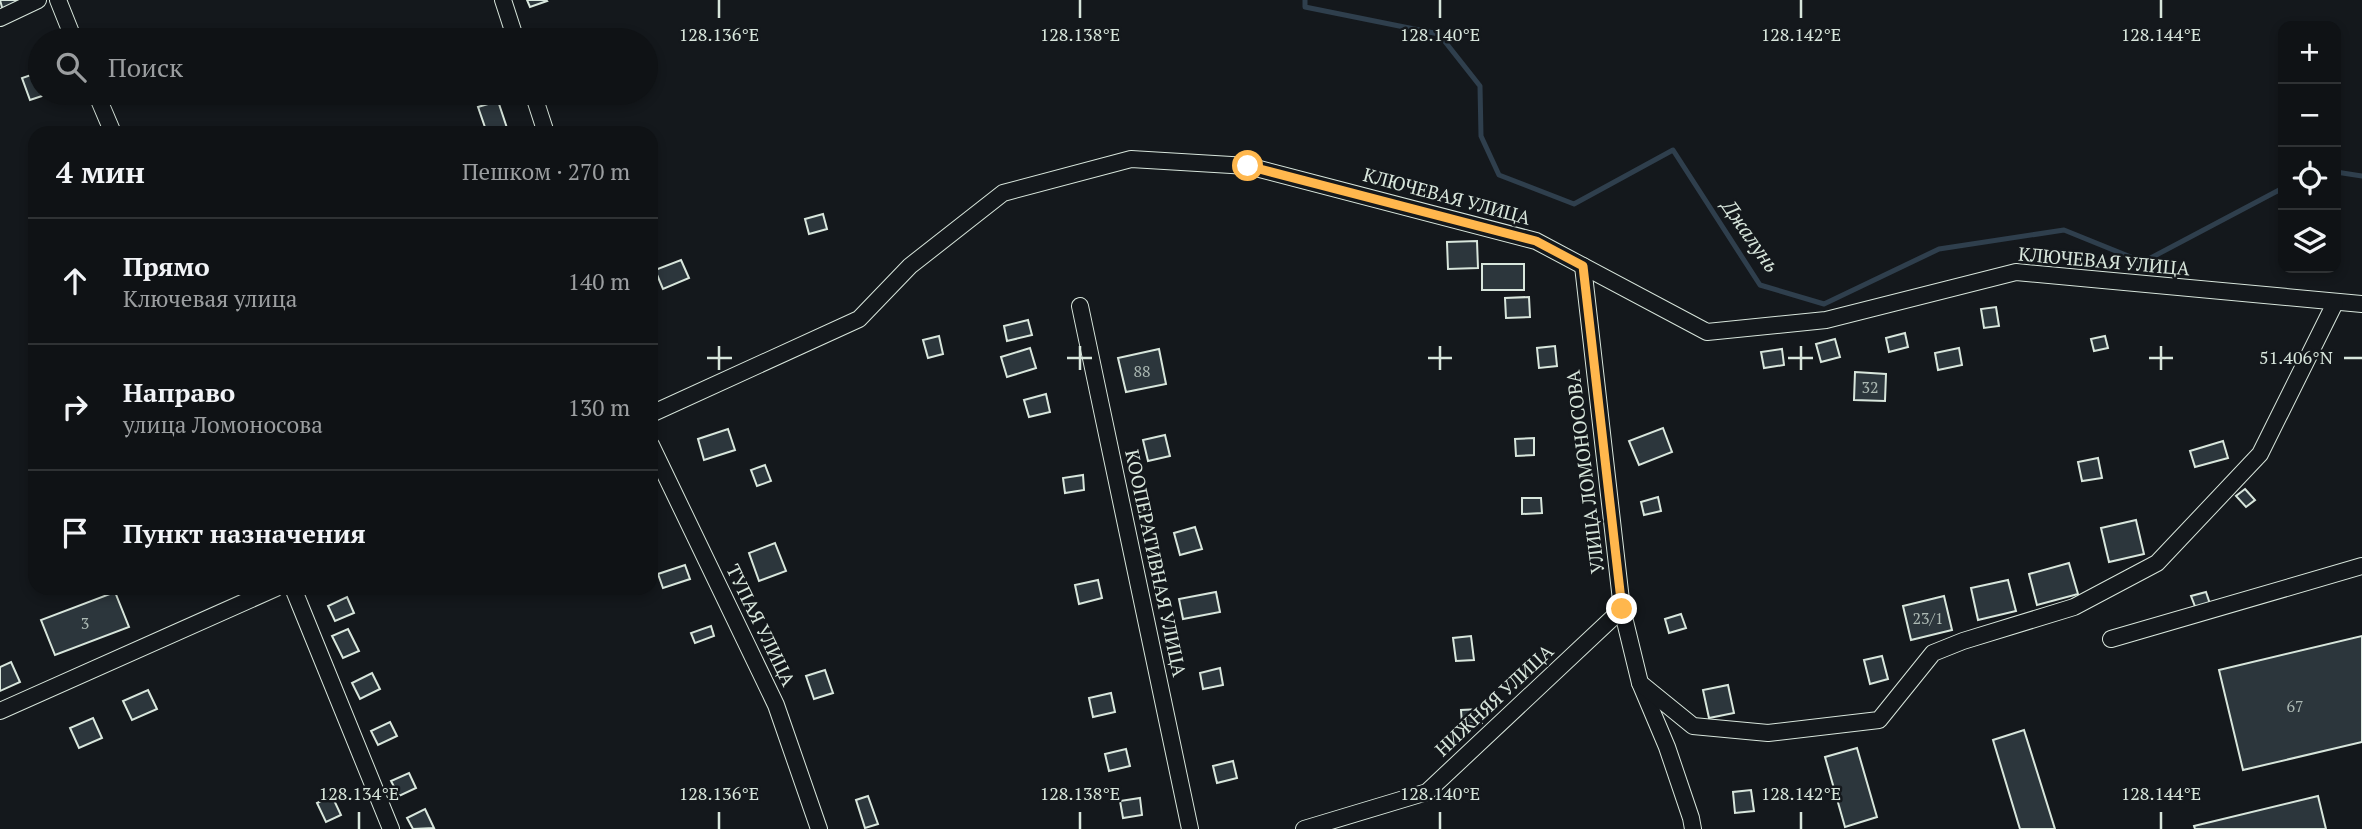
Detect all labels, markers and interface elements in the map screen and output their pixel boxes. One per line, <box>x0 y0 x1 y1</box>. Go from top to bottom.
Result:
map controls <box>2278 21 2341 273</box>
button: + <box>2278 21 2341 84</box>
text: 128.136°E <box>679 22 759 46</box>
text: 128.138°E <box>1040 22 1120 46</box>
text: 128.140°E <box>1400 22 1480 46</box>
text: 128.142°E <box>1761 22 1841 46</box>
text: 128.144°E <box>2121 22 2201 46</box>
search box <box>28 28 658 105</box>
icon: search <box>52 48 90 86</box>
text: Поиск <box>108 50 183 84</box>
button: − <box>2278 84 2341 147</box>
button: locate <box>2278 147 2341 210</box>
route start <box>1232 150 1263 181</box>
text: 4 мин <box>56 152 145 192</box>
text: Пешком · 270 m <box>462 156 630 187</box>
street label: КЛЮЧЕВАЯ УЛИЦА <box>1361 161 1533 230</box>
water label: Джалунь <box>1714 192 1786 277</box>
button: layers <box>2278 210 2341 273</box>
street label: КЛЮЧЕВАЯ УЛИЦА <box>2017 241 2191 280</box>
text: Прямо <box>123 249 210 283</box>
icon: ahead <box>56 262 94 300</box>
text: 140 m <box>568 266 630 297</box>
text: Ключевая улица <box>123 283 297 314</box>
text: 51.406°N <box>2259 345 2333 369</box>
house number: 88 <box>1133 360 1151 382</box>
street label: УЛИЦА ЛОМОНОСОВА <box>1560 369 1609 575</box>
text: Направо <box>123 375 235 409</box>
house number: 32 <box>1861 376 1879 398</box>
icon: right <box>56 388 94 426</box>
text: 130 m <box>568 392 630 423</box>
text: улица Ломоносова <box>123 409 323 440</box>
street label: КООПЕРАТИВНАЯ УЛИЦА <box>1120 447 1193 679</box>
icon: arrive <box>56 514 94 552</box>
text: Пункт назначения <box>123 516 366 550</box>
street label: ТУПАЯ УЛИЦА <box>721 560 802 690</box>
route end <box>1606 593 1637 624</box>
house number: 23/1 <box>1912 607 1944 629</box>
house number: 3 <box>81 612 89 634</box>
street label: НИЖНЯЯ УЛИЦА <box>1429 638 1558 761</box>
house number: 67 <box>2286 695 2304 717</box>
text: 128.134°E <box>319 781 399 805</box>
text: 128.136°E <box>679 781 759 805</box>
text: 128.138°E <box>1040 781 1120 805</box>
text: 128.140°E <box>1400 781 1480 805</box>
text: 128.142°E <box>1761 781 1841 805</box>
text: 128.144°E <box>2121 781 2201 805</box>

